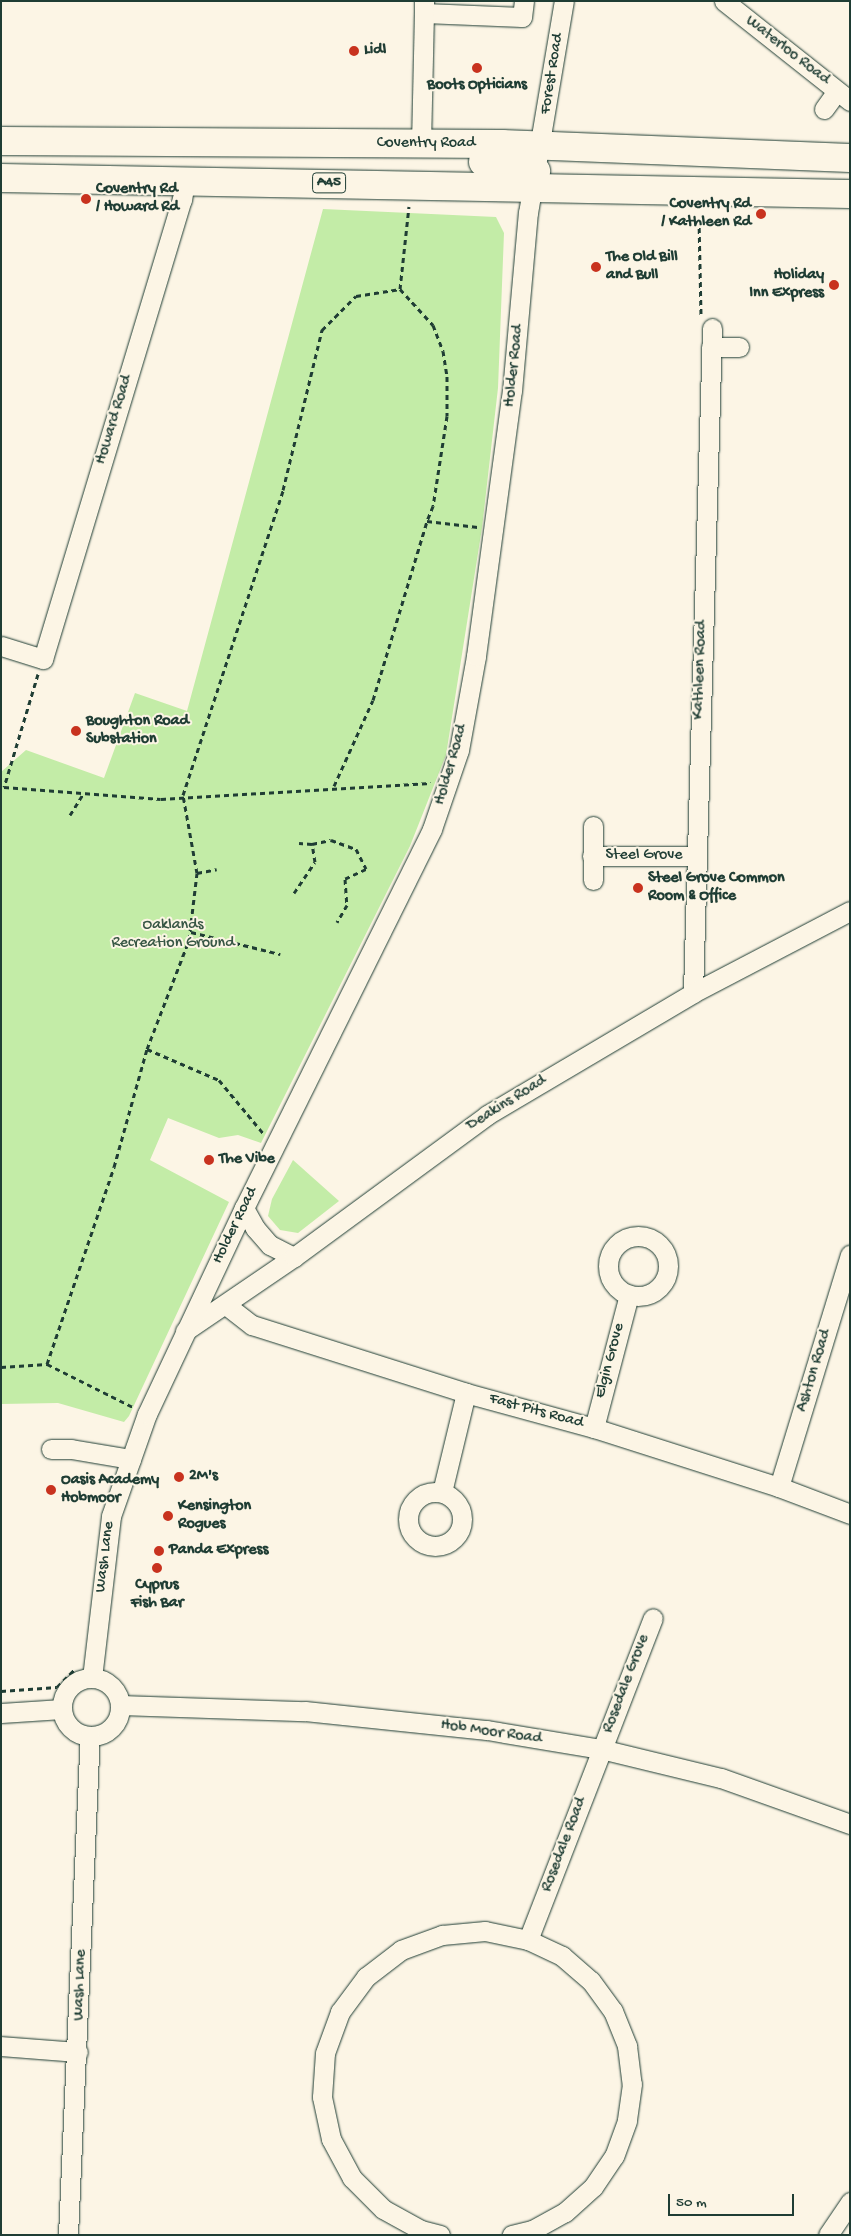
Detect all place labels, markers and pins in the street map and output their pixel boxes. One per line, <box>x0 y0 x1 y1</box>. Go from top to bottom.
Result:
place label: Lidl <box>364 41 386 61</box>
marker: Lidl <box>348 45 360 57</box>
marker: Boots Opticians <box>471 62 483 74</box>
place label: Boots Opticians <box>427 76 527 96</box>
place label: Coventry Rd / Howard Rd <box>96 180 179 218</box>
marker: Coventry Rd / Howard Rd <box>80 193 92 205</box>
place label: Coventry Rd / Kathleen Rd <box>661 195 751 233</box>
marker: Coventry Rd / Kathleen Rd <box>755 208 767 220</box>
place label: The Old Bill and Bull <box>606 248 678 286</box>
marker: The Old Bill and Bull <box>590 261 602 273</box>
place label: Holiday Inn Express <box>749 266 824 304</box>
marker: Holiday Inn Express <box>828 279 840 291</box>
place label: Boughton Road Substation <box>86 712 189 750</box>
marker: Boughton Road Substation <box>70 725 82 737</box>
place label: Steel Grove Common Room & Office <box>648 869 785 907</box>
marker: Steel Grove Common Room & Office <box>632 882 644 894</box>
place label: The Vibe <box>219 1150 275 1170</box>
marker: The Vibe <box>203 1154 215 1166</box>
place label: 2M's <box>189 1467 218 1487</box>
place label: Oasis Academy Hobmoor <box>61 1471 159 1509</box>
marker: 2M's <box>173 1471 185 1483</box>
marker: Oasis Academy Hobmoor <box>45 1484 57 1496</box>
place label: Kensington Rogues <box>178 1497 251 1535</box>
marker: Kensington Rogues <box>162 1510 174 1522</box>
place label: Panda Express <box>169 1541 268 1561</box>
marker: Panda Express <box>153 1545 165 1557</box>
marker: Cyprus Fish Bar <box>151 1562 163 1574</box>
place label: Cyprus Fish Bar <box>131 1576 183 1614</box>

